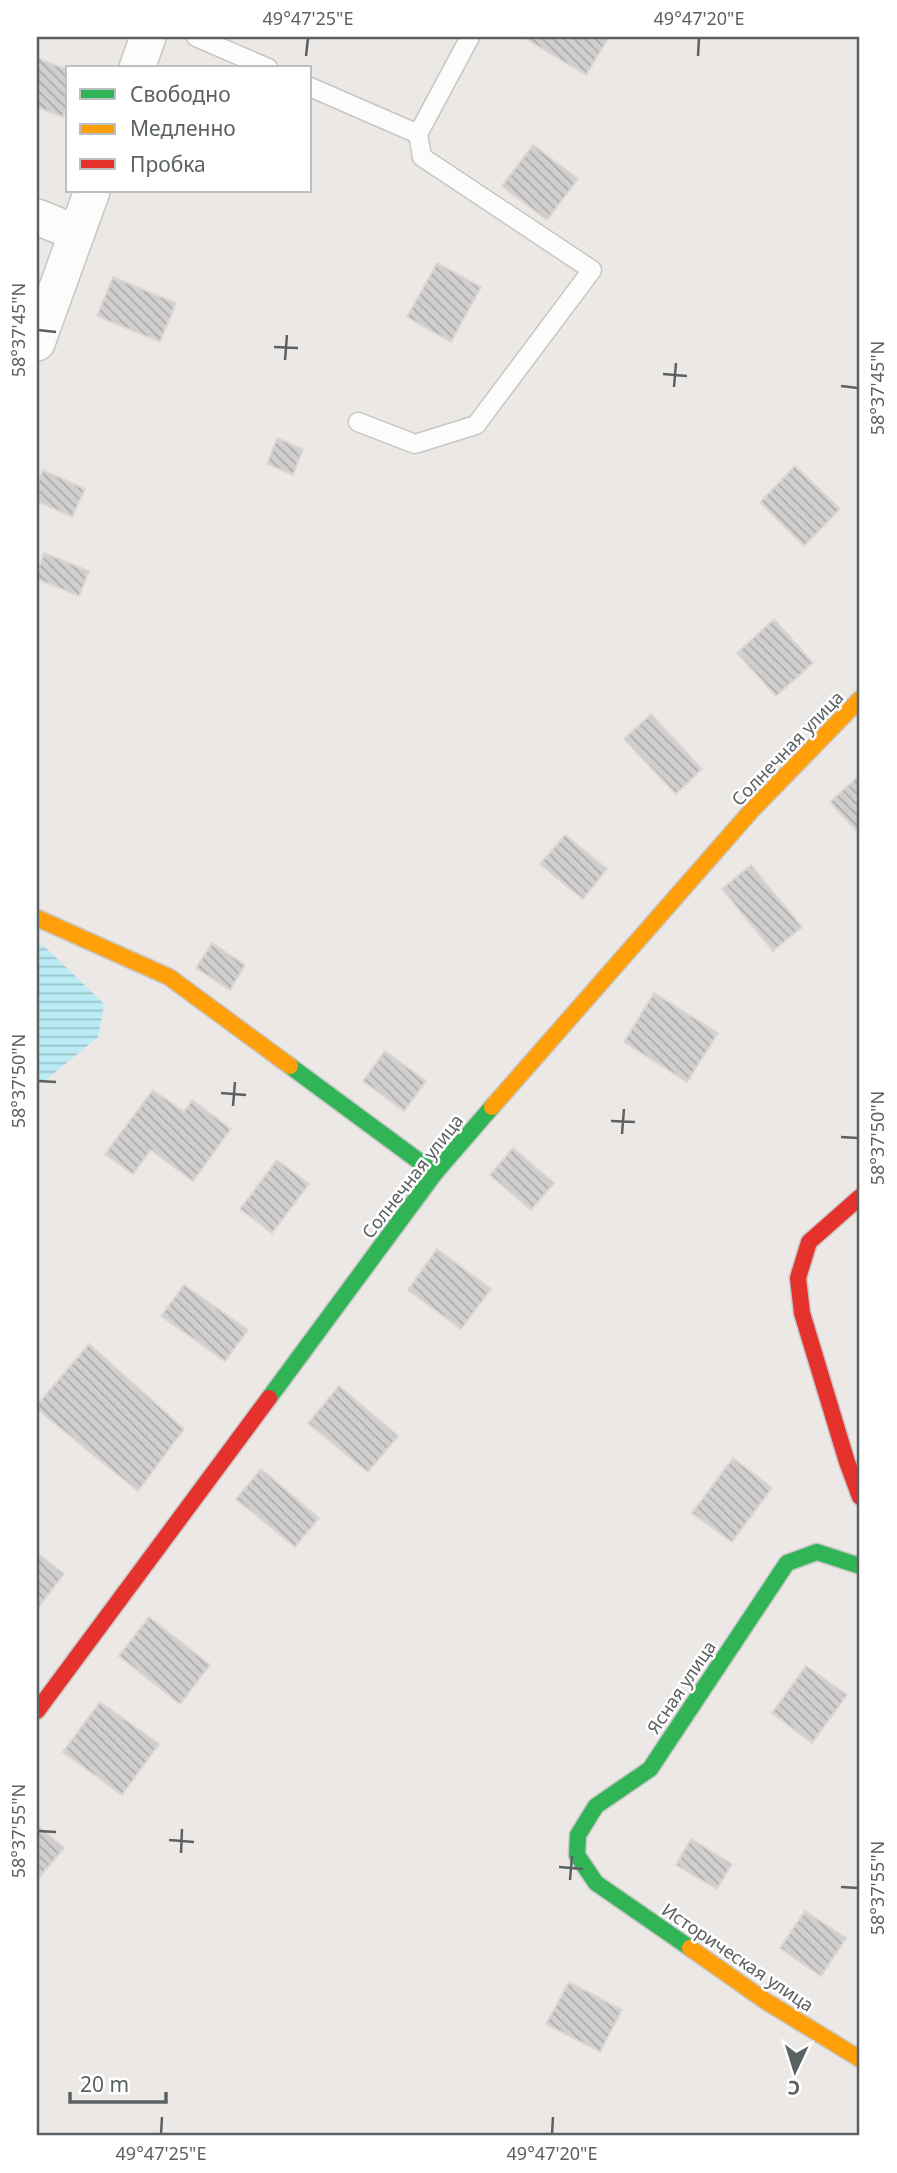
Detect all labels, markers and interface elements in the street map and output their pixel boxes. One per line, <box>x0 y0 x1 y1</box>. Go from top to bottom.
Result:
text: 49°47'25"E <box>263 6 353 30</box>
text: 49°47'20"E <box>654 6 744 30</box>
legend <box>66 66 312 192</box>
text: Свободно <box>130 80 231 108</box>
text: Медленно <box>130 114 236 142</box>
text: Пробка <box>130 150 206 178</box>
text: 58°37'45"N <box>6 283 30 377</box>
text: 58°37'45"N <box>865 341 889 435</box>
street label: Солнечная улица <box>726 685 848 811</box>
text: 58°37'50"N <box>6 1034 30 1128</box>
text: 58°37'50"N <box>865 1091 889 1185</box>
street label: Солнечная улица <box>356 1109 468 1243</box>
street label: Ясная улица <box>641 1636 721 1738</box>
text: 58°37'55"N <box>6 1784 30 1878</box>
text: 58°37'55"N <box>865 1841 889 1935</box>
street label: Историческая улица <box>657 1897 819 2017</box>
north arrow <box>760 2036 830 2106</box>
scale bar <box>70 2061 166 2105</box>
text: 20 m <box>80 2070 129 2098</box>
text: С <box>787 2075 801 2101</box>
text: 49°47'25"E <box>116 2141 206 2165</box>
text: 49°47'20"E <box>507 2141 597 2165</box>

